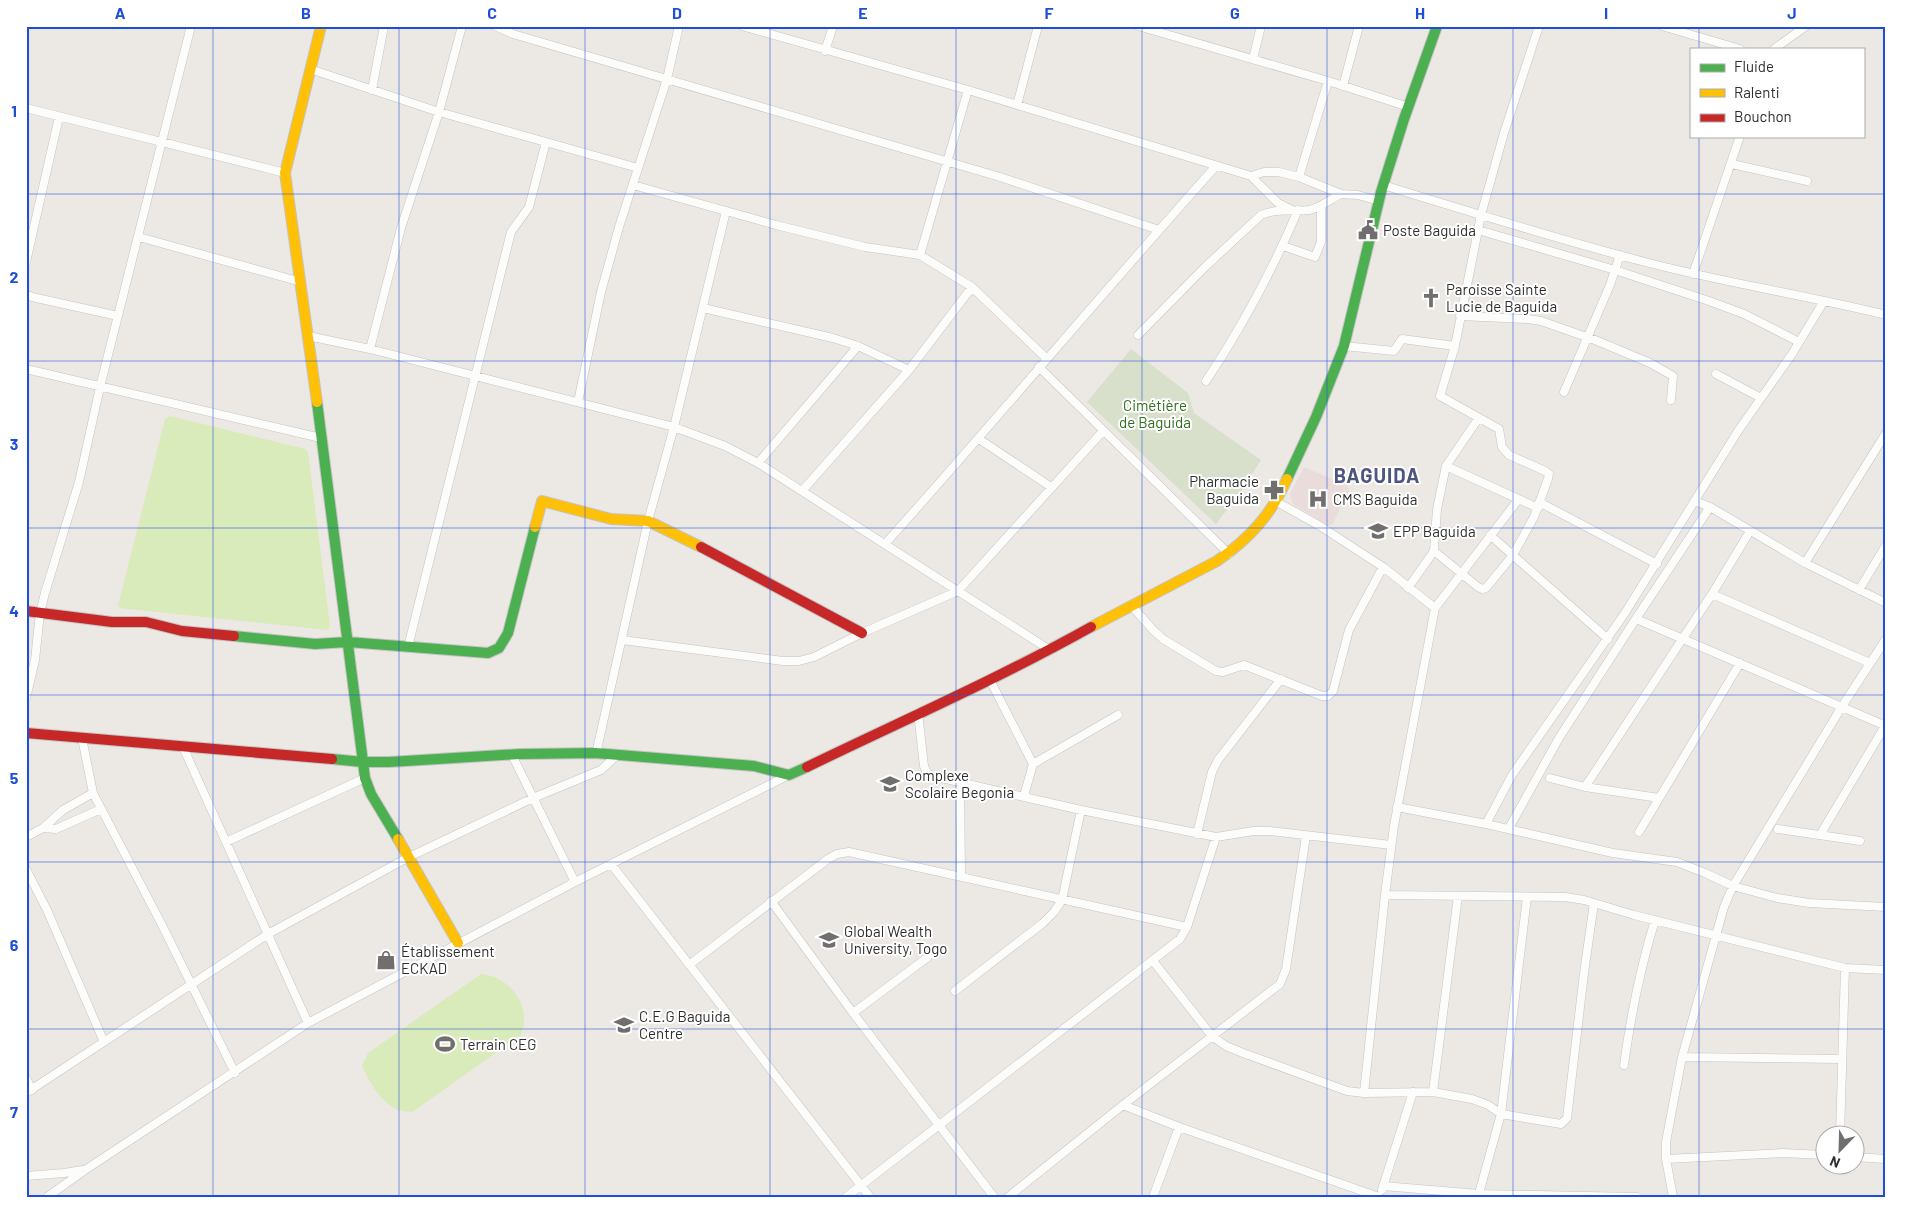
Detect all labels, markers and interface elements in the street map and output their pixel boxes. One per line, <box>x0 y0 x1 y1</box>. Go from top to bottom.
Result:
text: A <box>115 3 126 22</box>
text: B <box>301 3 311 22</box>
text: C <box>487 3 497 22</box>
text: D <box>672 3 682 22</box>
text: E <box>858 3 868 22</box>
text: F <box>1045 3 1054 22</box>
text: G <box>1230 3 1240 22</box>
text: H <box>1415 3 1425 22</box>
text: I <box>1604 3 1608 22</box>
text: J <box>1787 3 1797 22</box>
legend <box>1690 48 1864 138</box>
text: Fluide <box>1734 57 1774 75</box>
text: Ralenti <box>1734 83 1780 101</box>
text: 1 <box>11 101 17 120</box>
text: Bouchon <box>1734 107 1792 125</box>
public building icon: Poste Baguida <box>1357 219 1379 241</box>
place label: Poste Baguida <box>1383 221 1476 239</box>
text: 2 <box>10 267 19 286</box>
place label: Paroisse Sainte Lucie de Baguida <box>1446 280 1557 315</box>
church icon: Paroisse Sainte Lucie de Baguida <box>1420 287 1442 309</box>
park label: Cimétière de Baguida <box>1119 396 1191 431</box>
text: 3 <box>10 434 18 453</box>
district label: BAGUIDA <box>1334 463 1420 487</box>
place label: Pharmacie Baguida <box>1189 472 1259 507</box>
pharmacy icon: Pharmacie Baguida <box>1263 479 1285 501</box>
hospital icon: CMS Baguida <box>1307 488 1329 510</box>
place label: CMS Baguida <box>1333 490 1417 508</box>
school or university icon: EPP Baguida <box>1367 520 1389 542</box>
place label: EPP Baguida <box>1393 522 1476 540</box>
text: 4 <box>9 601 19 620</box>
place label: Complexe Scolaire Begonia <box>905 766 1014 801</box>
text: 5 <box>10 768 19 787</box>
school or university icon: Complexe Scolaire Begonia <box>879 773 901 795</box>
place label: Global Wealth University, Togo <box>844 922 948 957</box>
school or university icon: Global Wealth University, Togo <box>818 929 840 951</box>
text: 6 <box>10 935 19 954</box>
place label: Établissement ECKAD <box>401 942 495 977</box>
shop icon: Établissement ECKAD <box>375 949 397 971</box>
place label: C.E.G Baguida Centre <box>639 1007 730 1042</box>
school or university icon: C.E.G Baguida Centre <box>613 1014 635 1036</box>
sports icon: Terrain CEG <box>434 1033 456 1055</box>
place label: Terrain CEG <box>460 1035 536 1053</box>
text: 7 <box>10 1102 18 1121</box>
north arrow <box>1814 1126 1864 1176</box>
text: N <box>1827 1153 1842 1172</box>

